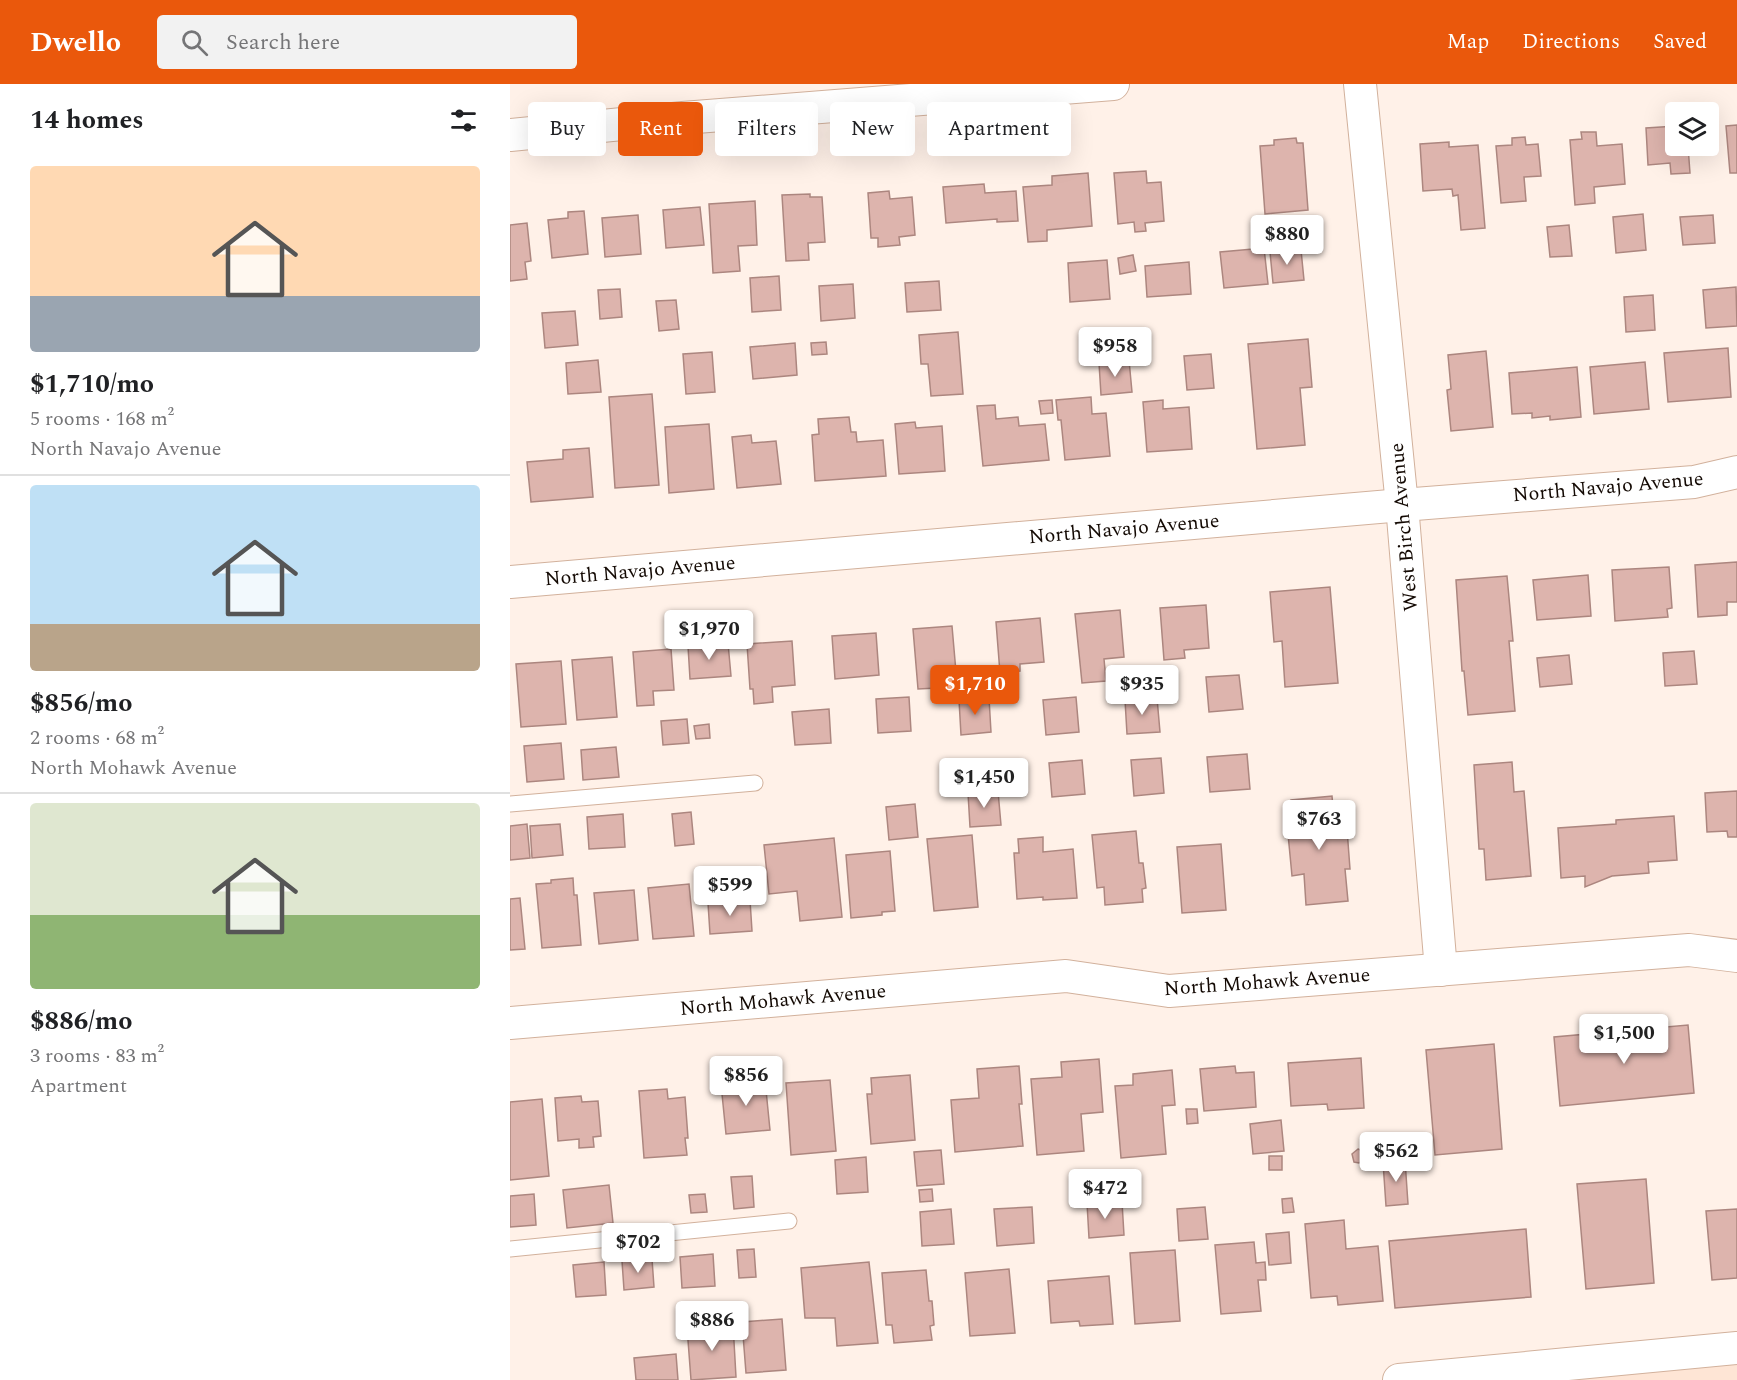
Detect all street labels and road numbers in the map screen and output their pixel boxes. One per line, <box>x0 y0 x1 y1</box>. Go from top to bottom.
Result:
street label: West Birch Avenue <box>1382 441 1426 613</box>
street label: North Navajo Avenue <box>1511 464 1705 510</box>
street label: North Navajo Avenue <box>1027 506 1221 552</box>
street label: North Navajo Avenue <box>543 548 737 594</box>
street label: North Mohawk Avenue <box>1163 960 1371 1004</box>
street label: North Mohawk Avenue <box>679 976 887 1024</box>

